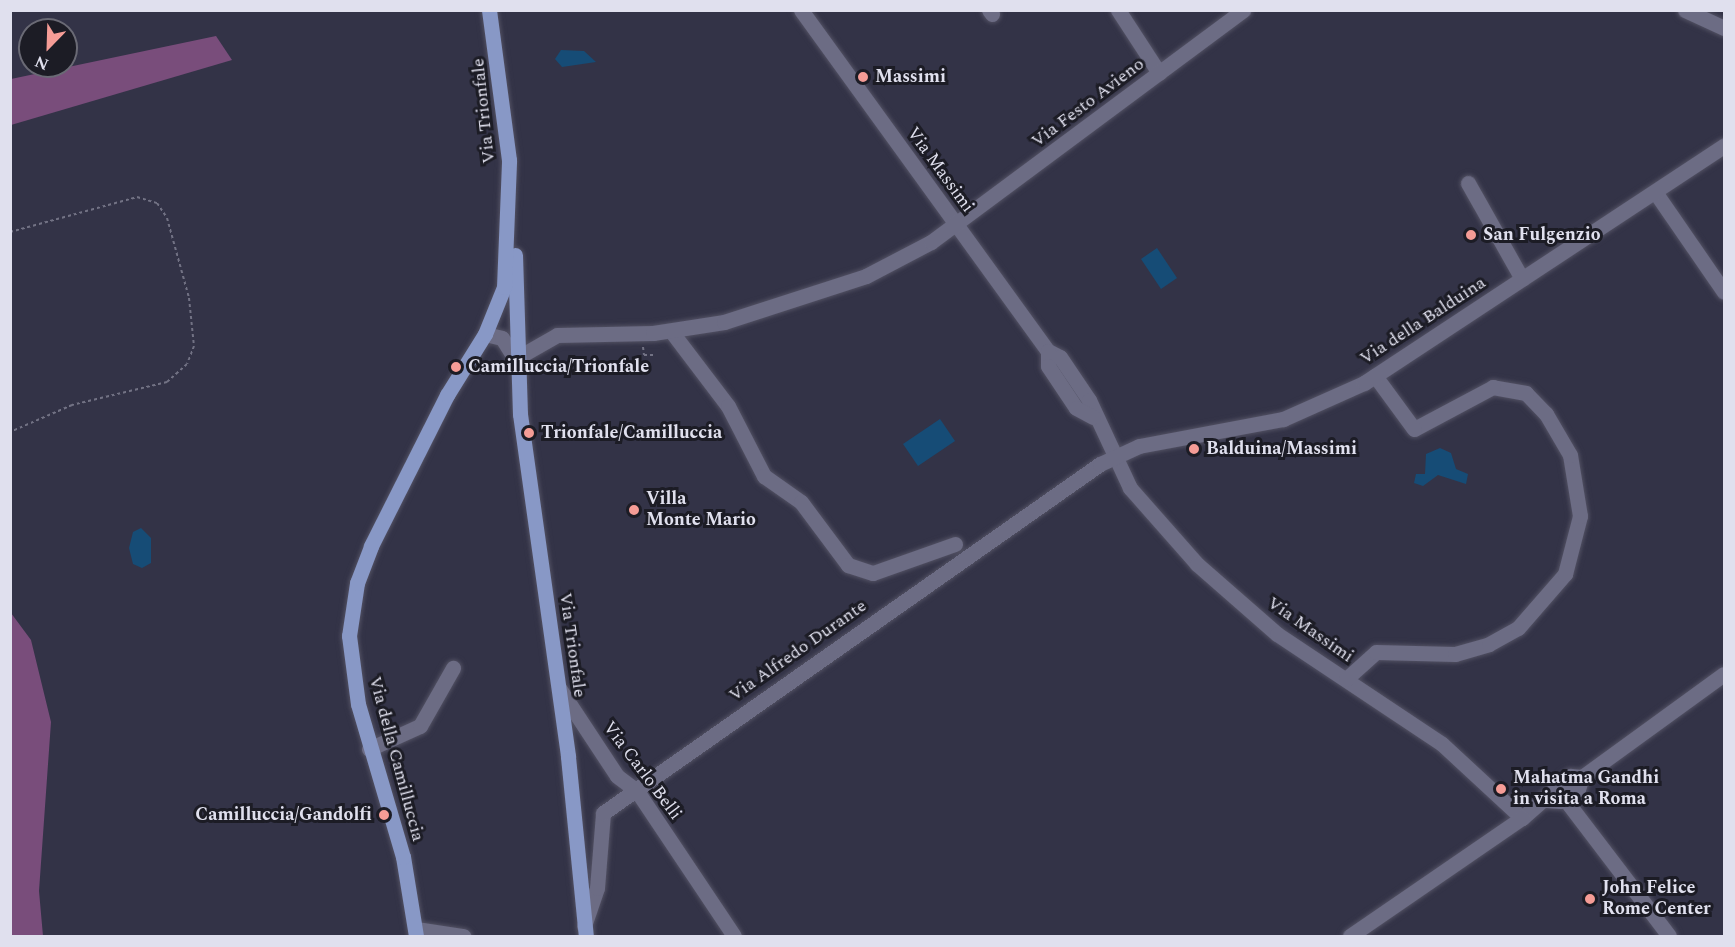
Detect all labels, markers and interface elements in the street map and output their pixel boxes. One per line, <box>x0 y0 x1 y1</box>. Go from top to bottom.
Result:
north arrow <box>18 18 78 78</box>
text: N <box>31 49 52 76</box>
street label: Via Festo Avieno <box>1027 54 1149 152</box>
street label: Via Trionfale <box>468 57 500 165</box>
place label: Massimi <box>875 66 946 88</box>
marker: Massimi <box>856 70 870 84</box>
street label: Via Massimi <box>902 123 978 217</box>
place label: San Fulgenzio <box>1483 224 1601 246</box>
marker: San Fulgenzio <box>1464 228 1478 242</box>
street label: Via della Balduina <box>1356 272 1490 370</box>
place label: Camilluccia/Trionfale <box>468 356 649 378</box>
marker: Camilluccia/Trionfale <box>449 360 463 374</box>
place label: Trionfale/Camilluccia <box>541 422 722 444</box>
marker: Trionfale/Camilluccia <box>522 426 536 440</box>
place label: Balduina/Massimi <box>1206 438 1357 460</box>
marker: Balduina/Massimi <box>1187 442 1201 456</box>
place label: Villa Monte Mario <box>646 489 756 532</box>
marker: Villa Monte Mario <box>627 503 641 517</box>
street label: Via Trionfale <box>554 591 590 699</box>
street label: Via Massimi <box>1263 592 1357 668</box>
street label: Via Alfredo Durante <box>725 595 871 707</box>
street label: Via della Camilluccia <box>364 674 428 844</box>
street label: Via Carlo Belli <box>598 717 686 825</box>
place label: Mahatma Gandhi in visita a Roma <box>1513 768 1659 810</box>
marker: Mahatma Gandhi in visita a Roma <box>1494 782 1508 796</box>
place label: Camilluccia/Gandolfi <box>195 804 372 826</box>
marker: Camilluccia/Gandolfi <box>377 808 391 822</box>
place label: John Felice Rome Center <box>1602 878 1711 920</box>
marker: John Felice Rome Center <box>1583 892 1597 906</box>

